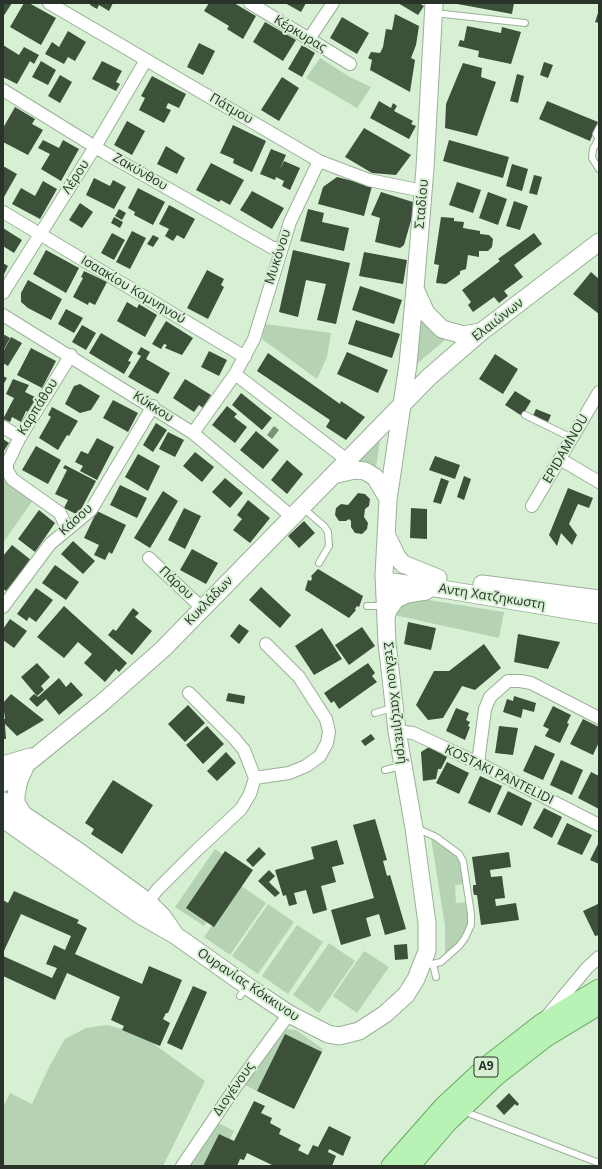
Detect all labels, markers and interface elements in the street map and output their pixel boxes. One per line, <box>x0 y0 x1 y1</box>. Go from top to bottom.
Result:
street label: Κέρκυρας <box>271 12 329 56</box>
street label: Πάτμου <box>207 90 255 128</box>
street label: Ζακύνθου <box>110 150 170 194</box>
street label: Λέρου <box>59 157 93 197</box>
street label: Σταδίου <box>412 179 432 229</box>
street label: Μυκόνου <box>262 227 294 287</box>
street label: Ισαακίου Κομνηνού <box>78 253 188 327</box>
street label: Ελαιώνων <box>469 295 527 345</box>
street label: Καρπάθου <box>15 376 61 438</box>
street label: Κύκκου <box>130 388 176 426</box>
street label: EPIDAMNOU <box>540 412 592 486</box>
street label: Κάσου <box>56 501 96 539</box>
street label: Πάρου <box>156 563 196 603</box>
street label: Κυκλάδων <box>182 573 236 629</box>
street label: Αντη Χατζηκωστη <box>438 581 546 613</box>
street label: Στέλιου Χατζηπετρή <box>380 641 410 765</box>
street label: KOSTAKI PANTELIDI <box>442 742 556 808</box>
street label: Ουρανίας Κόκκινου <box>194 945 302 1025</box>
road number: A9 <box>474 1057 498 1077</box>
street label: Διογένους <box>210 1059 258 1119</box>

